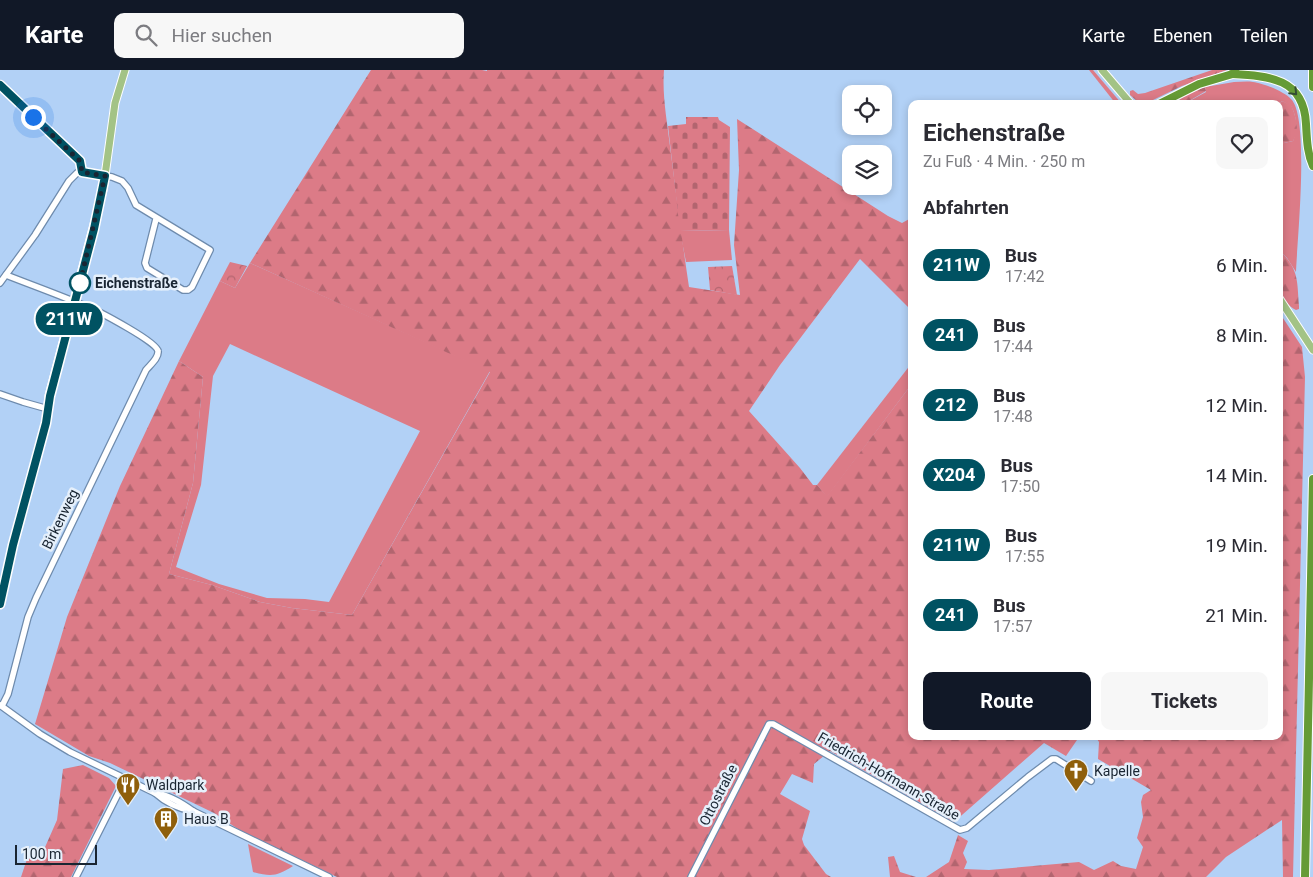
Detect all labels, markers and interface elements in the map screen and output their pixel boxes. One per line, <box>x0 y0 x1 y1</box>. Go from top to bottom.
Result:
search box <box>114 13 464 58</box>
text: Karte <box>25 21 84 49</box>
icon: search <box>132 21 160 49</box>
text: Hier suchen <box>172 24 272 47</box>
text: Karte <box>1082 25 1125 46</box>
text: Ebenen <box>1153 25 1212 46</box>
text: Teilen <box>1240 25 1288 46</box>
map controls <box>842 85 892 195</box>
button: locate <box>842 85 892 135</box>
one-way arrow <box>1288 86 1297 95</box>
your location <box>21 105 46 130</box>
button: heart <box>1216 117 1268 169</box>
text: Eichenstraße <box>923 119 1065 147</box>
button: layers <box>842 145 892 195</box>
text: Zu Fuß · 4 Min. · 250 m <box>923 152 1085 171</box>
text: Abfahrten <box>923 196 1009 219</box>
text: Bus <box>1005 244 1037 267</box>
text: 211W <box>933 254 980 275</box>
text: 6 Min. <box>1216 254 1268 277</box>
text: 17:42 <box>1005 267 1045 286</box>
marker: Eichenstraße <box>69 272 91 294</box>
place label: Eichenstraße <box>95 275 178 291</box>
line badge: 211W <box>34 303 104 335</box>
text: 211W <box>46 308 92 329</box>
text: Bus <box>993 314 1026 337</box>
text: 241 <box>935 324 966 345</box>
text: 8 Min. <box>1216 324 1268 347</box>
text: 17:44 <box>993 337 1033 356</box>
text: Bus <box>993 384 1026 407</box>
text: 212 <box>935 394 966 415</box>
text: 12 Min. <box>1205 394 1268 417</box>
text: 17:48 <box>993 407 1033 426</box>
text: Bus <box>1000 454 1033 477</box>
text: X204 <box>933 464 975 485</box>
text: 14 Min. <box>1205 464 1268 487</box>
text: 17:50 <box>1000 477 1040 496</box>
street label: Birkenweg <box>39 486 81 552</box>
text: Bus <box>1005 524 1037 547</box>
text: 211W <box>933 534 980 555</box>
text: 19 Min. <box>1205 534 1268 557</box>
text: 17:55 <box>1005 547 1045 566</box>
text: Bus <box>993 594 1026 617</box>
text: 241 <box>935 604 966 625</box>
text: 21 Min. <box>1205 604 1268 627</box>
text: 17:57 <box>993 617 1033 636</box>
button: Route <box>923 672 1091 730</box>
button: Tickets <box>1101 672 1268 730</box>
street label: Friedrich-Hofmann-Straße <box>815 729 963 823</box>
church icon: Kapelle <box>1063 758 1089 792</box>
street label: Ottostraße <box>696 762 740 828</box>
place label: Kapelle <box>1094 763 1140 779</box>
restaurant icon: Waldpark <box>115 772 141 806</box>
place label: Waldpark <box>146 777 205 793</box>
building icon: Haus B <box>153 806 179 840</box>
place label: Haus B <box>184 811 229 827</box>
scale bar <box>15 842 98 865</box>
text: 100 m <box>22 846 61 862</box>

